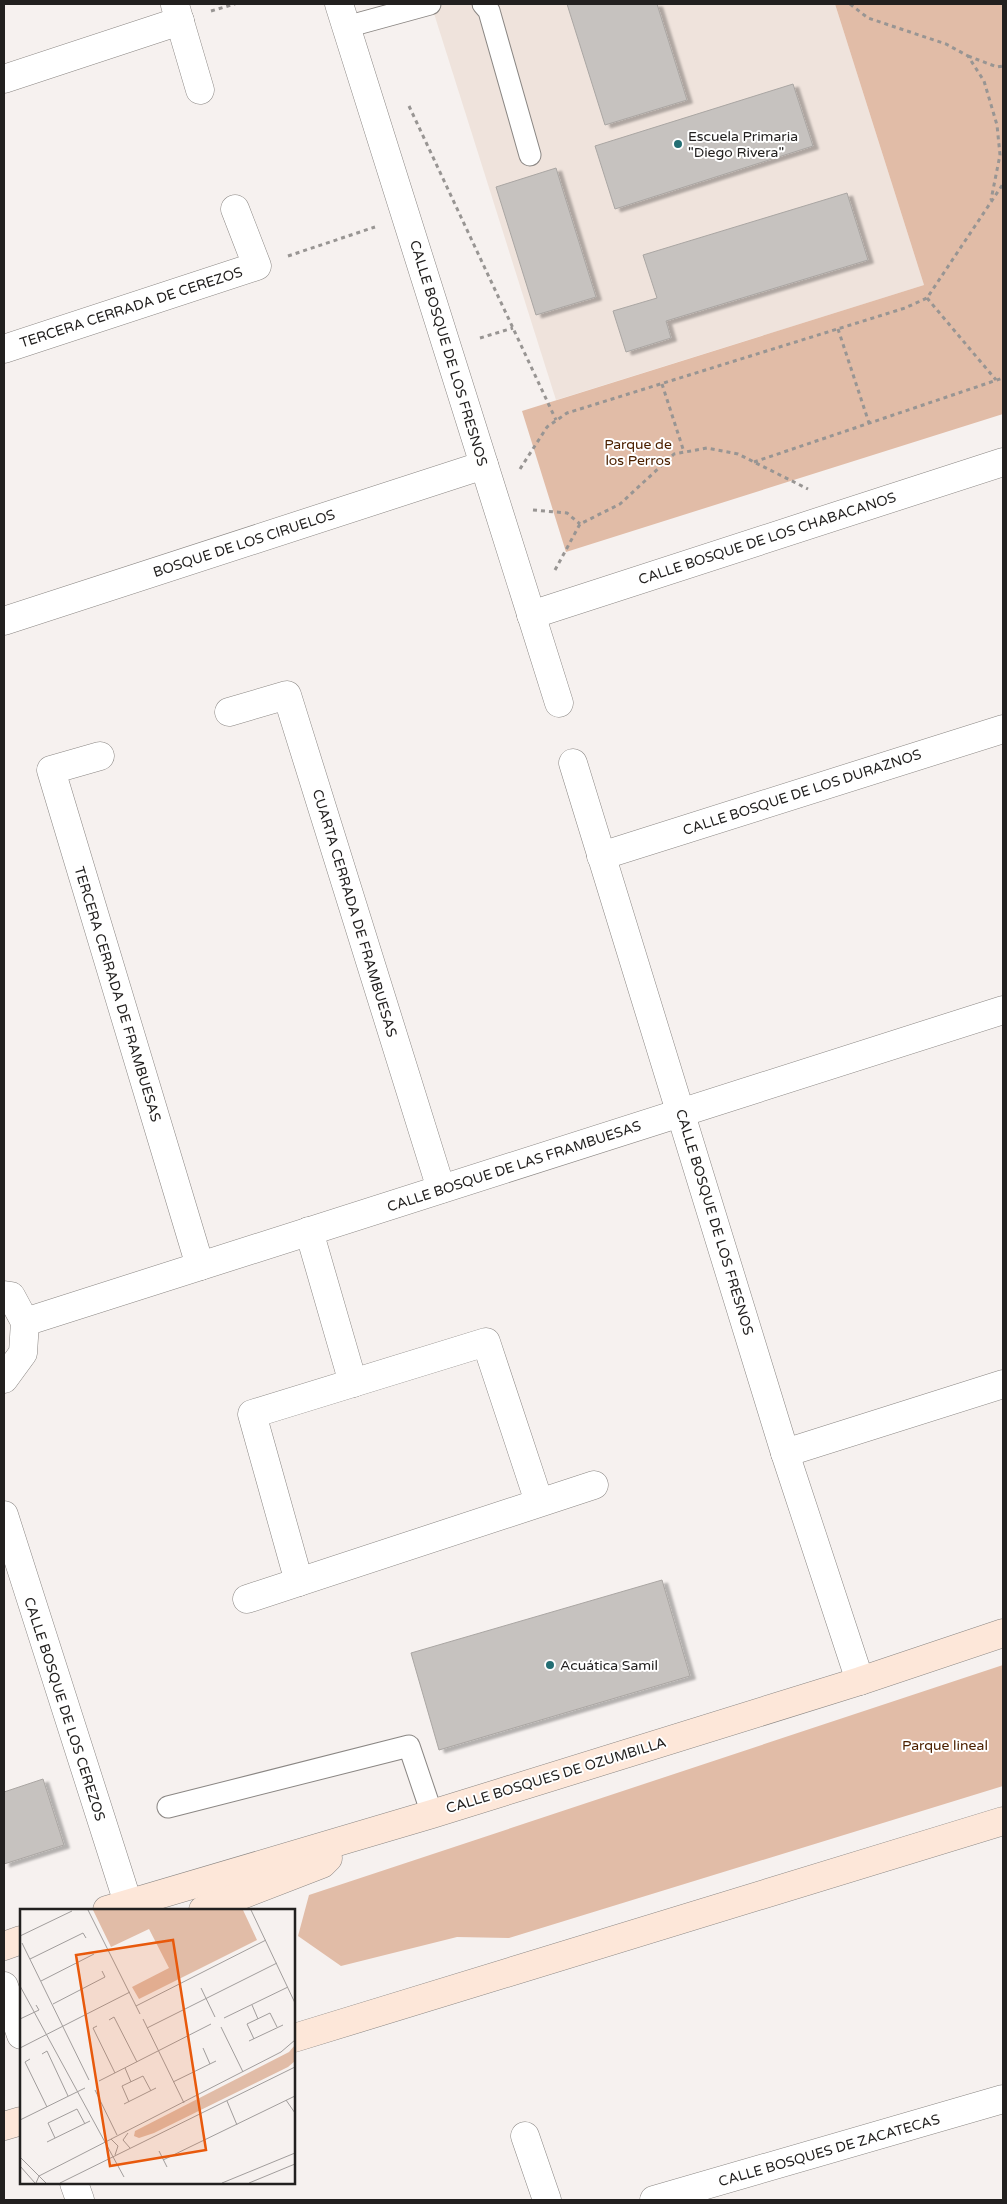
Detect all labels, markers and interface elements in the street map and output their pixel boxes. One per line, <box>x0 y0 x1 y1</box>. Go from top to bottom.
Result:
place label: Escuela Primaria "Diego Rivera" <box>688 128 798 161</box>
marker: Escuela Primaria "Diego Rivera" <box>672 138 684 150</box>
street label: CALLE BOSQUE DE LOS FRESNOS <box>406 238 491 468</box>
street label: TERCERA CERRADA DE CEREZOS <box>18 263 245 352</box>
park label: Parque de los Perros <box>604 436 672 469</box>
street label: CALLE BOSQUE DE LOS CHABACANOS <box>636 489 899 588</box>
street label: BOSQUE DE LOS CIRUELOS <box>151 506 338 581</box>
street label: CALLE BOSQUE DE LOS DURAZNOS <box>681 746 924 839</box>
street label: CUARTA CERRADA DE FRAMBUESAS <box>309 787 400 1039</box>
street label: TERCERA CERRADA DE FRAMBUESAS <box>71 864 165 1124</box>
street label: CALLE BOSQUE DE LOS FRESNOS <box>672 1107 757 1337</box>
street label: CALLE BOSQUE DE LAS FRAMBUESAS <box>385 1117 644 1216</box>
street label: CALLE BOSQUE DE LOS CEREZOS <box>20 1595 109 1824</box>
place label: Acuática Samil <box>560 1657 658 1674</box>
marker: Acuática Samil <box>544 1659 556 1671</box>
street label: CALLE BOSQUES DE OZUMBILLA <box>444 1734 668 1817</box>
park label: Parque lineal <box>902 1737 988 1754</box>
inset map <box>20 1909 295 2184</box>
street label: CALLE BOSQUES DE ZACATECAS <box>716 2111 942 2190</box>

